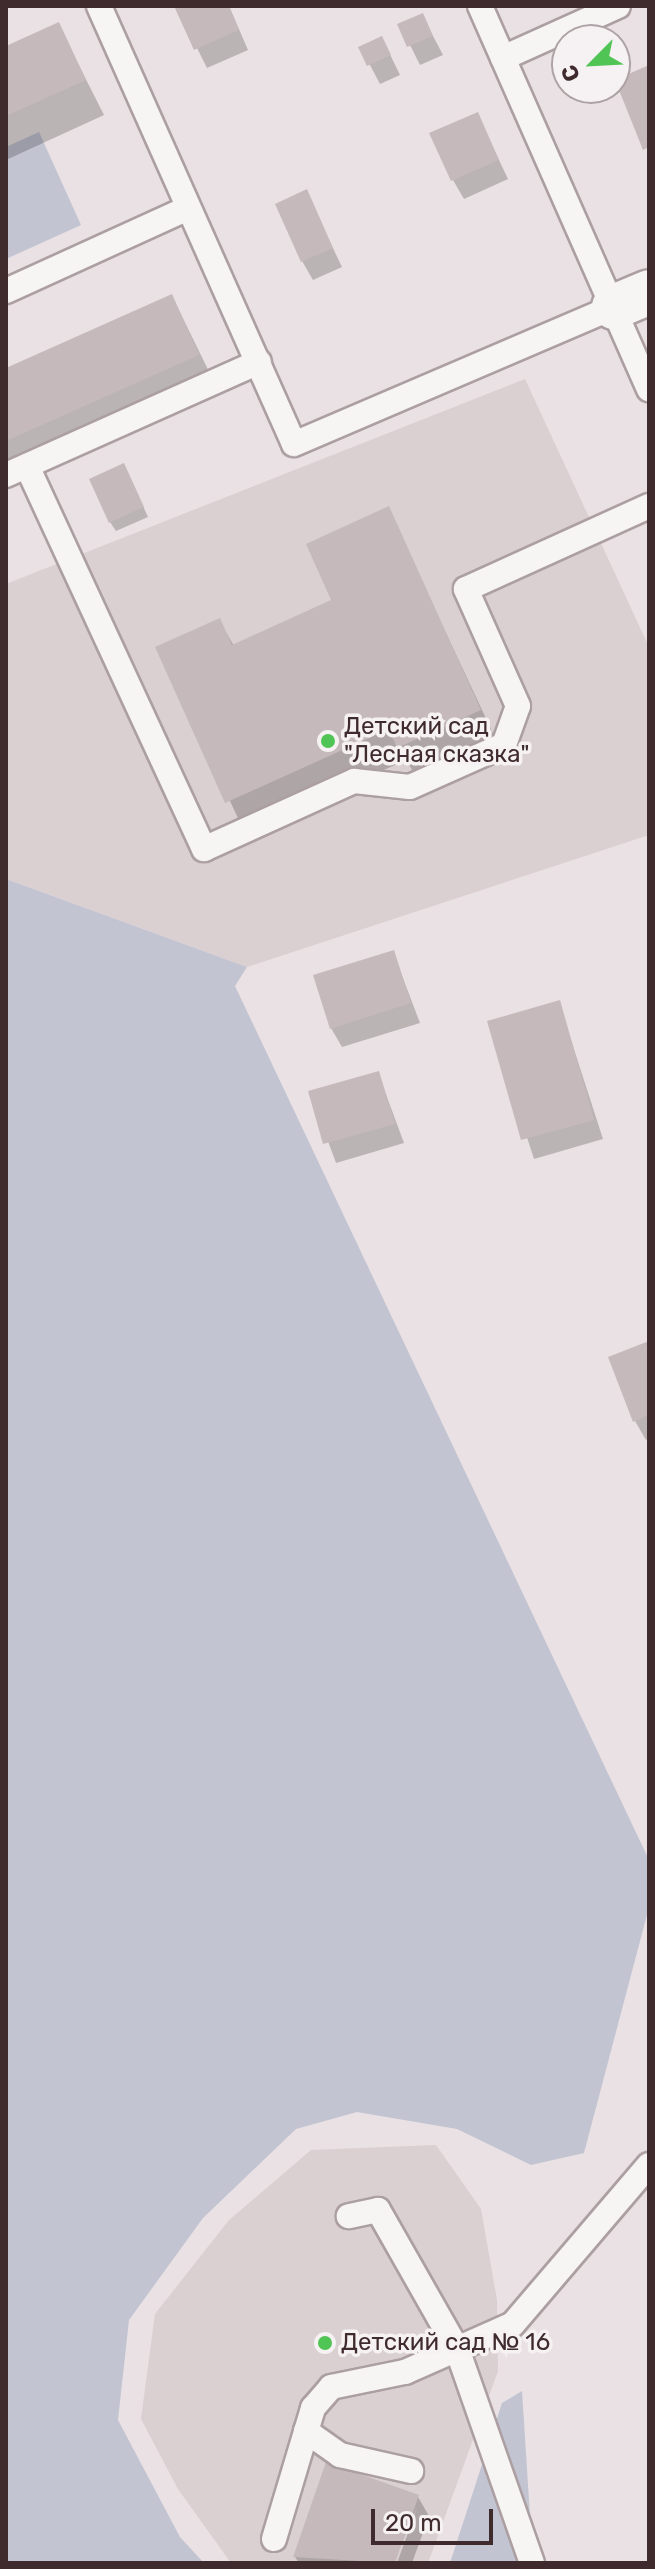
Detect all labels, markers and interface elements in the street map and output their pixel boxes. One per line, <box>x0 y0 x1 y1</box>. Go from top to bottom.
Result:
north arrow <box>551 24 631 104</box>
text: С <box>555 61 586 86</box>
place label: Детский сад "Лесная сказка" <box>344 713 529 769</box>
marker: Детский сад "Лесная сказка" <box>319 732 337 750</box>
place label: Детский сад № 16 <box>341 2329 550 2357</box>
marker: Детский сад № 16 <box>316 2334 334 2352</box>
scale bar <box>375 2493 497 2543</box>
text: 20 m <box>385 2509 442 2537</box>

